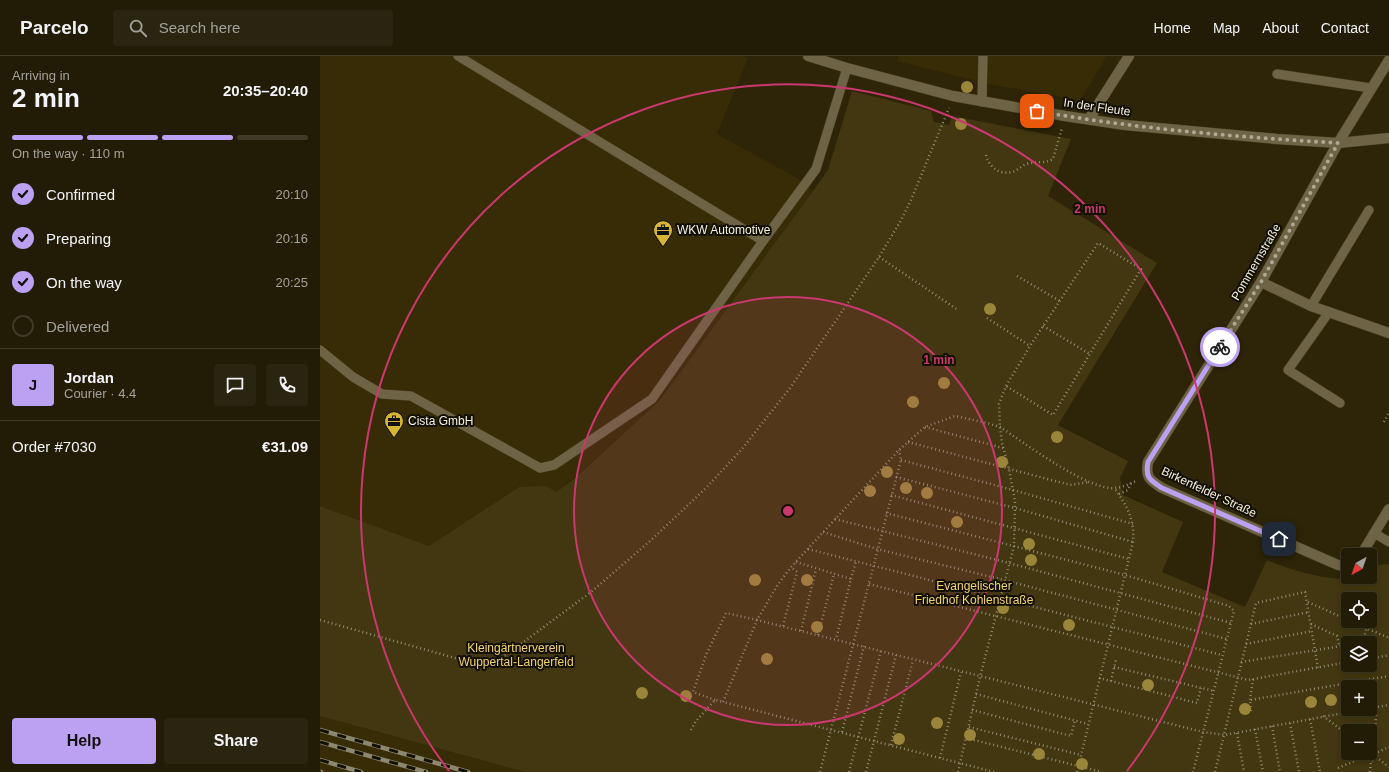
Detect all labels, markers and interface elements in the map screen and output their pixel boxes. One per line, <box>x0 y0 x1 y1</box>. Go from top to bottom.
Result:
search box <box>113 10 393 46</box>
text: Parcelo <box>20 17 89 38</box>
icon: search <box>127 17 149 39</box>
text: Search here <box>159 19 240 36</box>
text: Home <box>1154 20 1191 36</box>
text: Map <box>1213 20 1240 36</box>
text: About <box>1262 20 1299 36</box>
text: Contact <box>1321 20 1369 36</box>
text: Arriving in <box>12 68 70 83</box>
text: 20:35–20:40 <box>223 82 308 99</box>
text: 2 min <box>12 83 80 113</box>
pin <box>1020 94 1054 128</box>
street label: In der Fleute <box>1063 95 1132 119</box>
icon: bag <box>1026 100 1048 122</box>
text: On the way · 110 m <box>12 146 124 161</box>
icon: check <box>12 183 34 205</box>
text: Confirmed <box>46 186 115 203</box>
text: 20:10 <box>275 187 308 202</box>
text: 2 min <box>1074 202 1106 216</box>
office icon: WKW Automotive <box>652 219 674 247</box>
street label: Pommernstraße <box>1228 221 1284 303</box>
place label: WKW Automotive <box>677 223 771 237</box>
icon: check <box>12 227 34 249</box>
text: Preparing <box>46 230 111 247</box>
text: 20:16 <box>275 231 308 246</box>
icon: check <box>12 271 34 293</box>
text: On the way <box>46 274 122 291</box>
text: 20:25 <box>275 275 308 290</box>
text: Delivered <box>46 318 109 335</box>
courier <box>1200 327 1240 367</box>
icon: bike <box>1209 336 1231 358</box>
text: 1 min <box>923 353 955 367</box>
button: chat <box>214 364 256 406</box>
button: phone <box>266 364 308 406</box>
text: Jordan <box>64 369 114 386</box>
text: J <box>29 376 37 393</box>
text: Courier · 4.4 <box>64 386 136 401</box>
office icon: Cista GmbH <box>383 410 405 438</box>
place label: Cista GmbH <box>408 414 473 428</box>
text: Order #7030 <box>12 438 96 455</box>
text: €31.09 <box>262 438 308 455</box>
street label: Birkenfelder Straße <box>1159 464 1259 520</box>
centre of rings <box>781 504 795 518</box>
pin <box>1262 522 1296 556</box>
icon: home <box>1268 528 1290 550</box>
north arrow <box>1341 548 1377 584</box>
map controls <box>1341 548 1377 760</box>
park label: Evangelischer Friedhof Kohlenstraße <box>915 579 1034 607</box>
button: locate <box>1341 592 1377 628</box>
button: layers <box>1341 636 1377 672</box>
park label: Kleingärtnerverein Wuppertal-Langerfeld <box>458 641 574 669</box>
button: + <box>1341 680 1377 716</box>
button: Help <box>12 718 156 764</box>
button: Share <box>164 718 308 764</box>
button: − <box>1341 724 1377 760</box>

